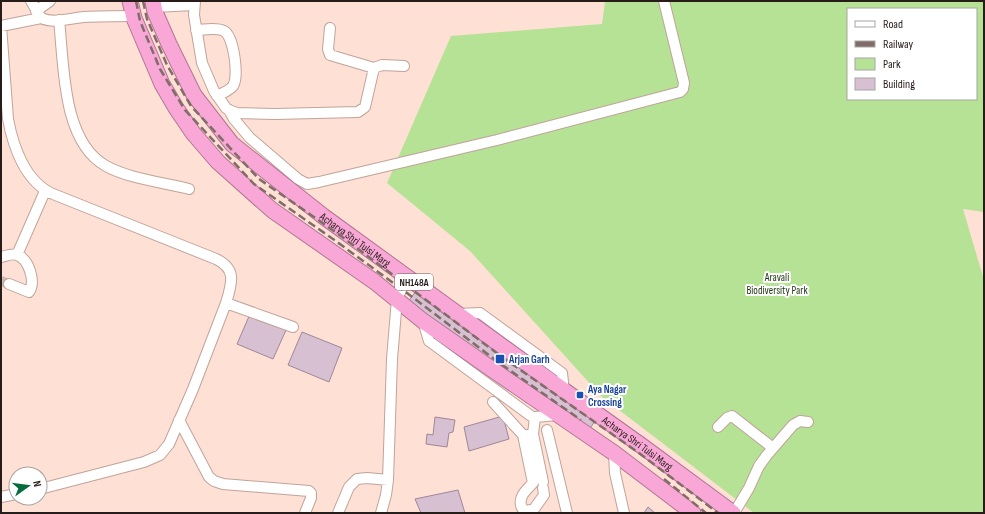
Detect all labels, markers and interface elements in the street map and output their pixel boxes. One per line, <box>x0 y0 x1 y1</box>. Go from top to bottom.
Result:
legend <box>847 8 977 100</box>
text: Road <box>883 17 903 32</box>
text: Railway <box>883 37 914 52</box>
text: Park <box>883 57 901 72</box>
text: Building <box>883 77 915 92</box>
street label: Acharya Shri Tulsi Marg <box>316 209 393 270</box>
park label: Aravali Biodiversity Park <box>746 271 808 297</box>
road number: NH148A <box>395 274 433 290</box>
marker: Arjan Garh <box>494 353 506 365</box>
place label: Arjan Garh <box>508 353 550 366</box>
place label: Aya Nagar Crossing <box>587 383 627 409</box>
marker: Aya Nagar Crossing <box>575 390 585 400</box>
street label: Acharya Shri Tulsi Marg <box>599 413 676 474</box>
north arrow <box>8 466 48 506</box>
text: N <box>30 479 44 488</box>

